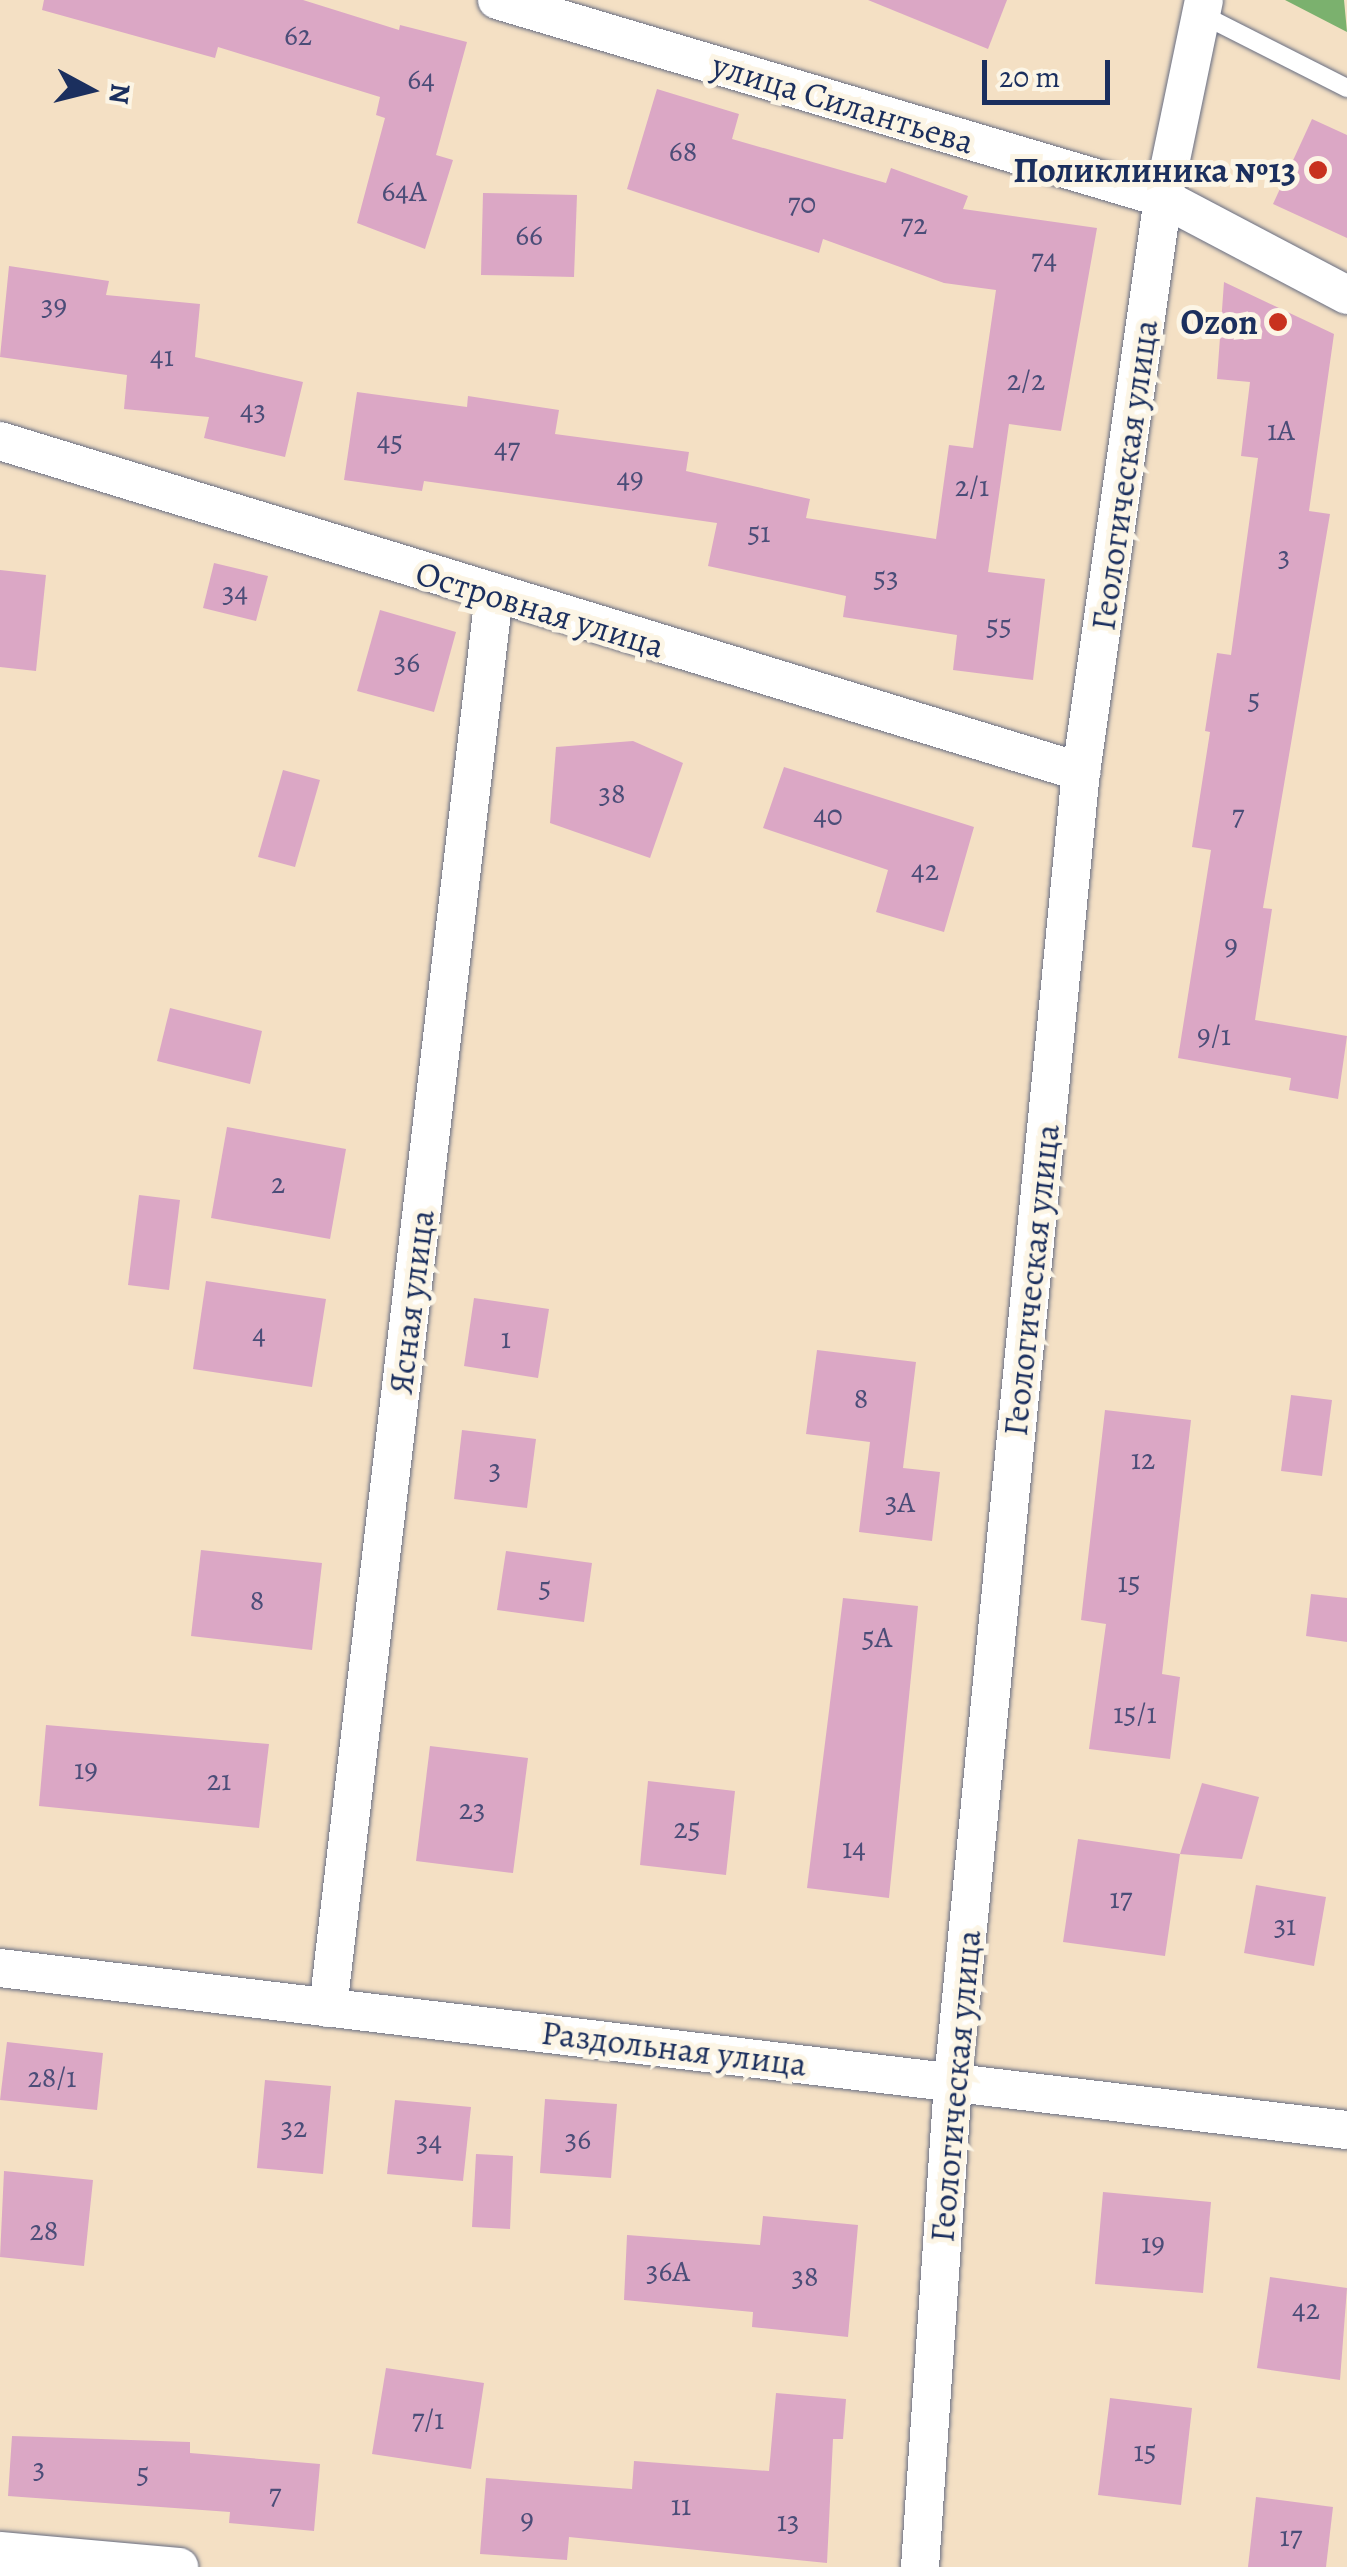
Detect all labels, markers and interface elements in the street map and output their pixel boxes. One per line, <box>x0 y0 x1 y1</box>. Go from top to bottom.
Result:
house number: 62 <box>284 17 312 53</box>
north arrow <box>40 40 140 140</box>
scale bar <box>987 40 1114 102</box>
street label: улица Силантьева <box>707 43 979 163</box>
text: 20 m <box>999 57 1060 97</box>
house number: 64 <box>407 61 435 97</box>
text: N <box>100 81 140 106</box>
house number: 68 <box>669 133 697 169</box>
place label: Поликлиника №13 <box>1013 149 1296 191</box>
marker: Поликлиника №13 <box>1305 157 1331 183</box>
house number: 64А <box>382 173 426 209</box>
house number: 70 <box>788 185 816 221</box>
house number: 72 <box>901 206 927 242</box>
house number: 66 <box>515 217 543 253</box>
house number: 74 <box>1031 241 1057 277</box>
house number: 39 <box>41 287 67 323</box>
place label: Ozon <box>1181 301 1258 343</box>
marker: Ozon <box>1267 311 1289 333</box>
street label: Геологическая улица <box>1081 317 1167 633</box>
house number: 41 <box>150 338 174 374</box>
house number: 2/2 <box>1007 362 1045 398</box>
house number: 43 <box>240 392 266 428</box>
house number: 1А <box>1267 412 1295 448</box>
house number: 45 <box>377 423 403 459</box>
house number: 47 <box>494 430 520 466</box>
house number: 49 <box>616 460 644 496</box>
house number: 2/1 <box>955 468 989 504</box>
house number: 51 <box>747 514 771 550</box>
house number: 3 <box>1278 538 1290 574</box>
street label: Островная улица <box>411 551 669 667</box>
house number: 53 <box>873 559 899 595</box>
house number: 34 <box>222 574 248 610</box>
house number: 55 <box>986 607 1012 643</box>
house number: 36 <box>394 644 420 680</box>
house number: 5 <box>1248 681 1260 717</box>
house number: 38 <box>598 775 626 811</box>
house number: 40 <box>813 797 843 833</box>
house number: 7 <box>1232 797 1244 833</box>
house number: 42 <box>911 852 939 888</box>
house number: 9 <box>1224 927 1238 963</box>
house number: 9/1 <box>1197 1017 1231 1053</box>
street label: Геологическая улица <box>994 1122 1068 1438</box>
house number: 2 <box>271 1165 285 1201</box>
street label: Ясная улица <box>379 1207 443 1397</box>
house number: 4 <box>252 1316 266 1352</box>
house number: 1 <box>501 1320 511 1356</box>
house number: 8 <box>854 1380 868 1416</box>
house number: 12 <box>1131 1441 1155 1477</box>
house number: 3 <box>489 1451 501 1487</box>
house number: 3А <box>885 1484 915 1520</box>
house number: 15 <box>1117 1564 1141 1600</box>
house number: 5 <box>539 1569 551 1605</box>
house number: 8 <box>250 1582 264 1618</box>
house number: 5А <box>862 1619 892 1655</box>
house number: 15/1 <box>1113 1695 1157 1731</box>
house number: 19 <box>74 1751 98 1787</box>
house number: 21 <box>207 1762 231 1798</box>
house number: 23 <box>459 1791 485 1827</box>
house number: 25 <box>673 1810 701 1846</box>
house number: 14 <box>842 1830 866 1866</box>
house number: 17 <box>1110 1880 1132 1916</box>
house number: 31 <box>1274 1907 1296 1943</box>
street label: Геологическая улица <box>920 1928 990 2244</box>
street label: Раздольная улица <box>539 2011 809 2085</box>
house number: 28/1 <box>28 2059 76 2095</box>
house number: 32 <box>281 2109 307 2145</box>
house number: 36 <box>565 2121 591 2157</box>
house number: 34 <box>416 2123 442 2159</box>
house number: 28 <box>30 2212 58 2248</box>
house number: 19 <box>1141 2225 1165 2261</box>
house number: 36А <box>646 2253 690 2289</box>
house number: 38 <box>791 2258 819 2294</box>
house number: 42 <box>1292 2291 1320 2327</box>
house number: 7/1 <box>412 2401 444 2437</box>
house number: 15 <box>1133 2433 1157 2469</box>
house number: 3 <box>33 2450 45 2486</box>
house number: 5 <box>137 2455 149 2491</box>
house number: 7 <box>269 2476 281 2512</box>
house number: 11 <box>671 2487 691 2523</box>
house number: 9 <box>520 2501 534 2537</box>
house number: 13 <box>777 2503 799 2539</box>
house number: 17 <box>1280 2518 1302 2554</box>

